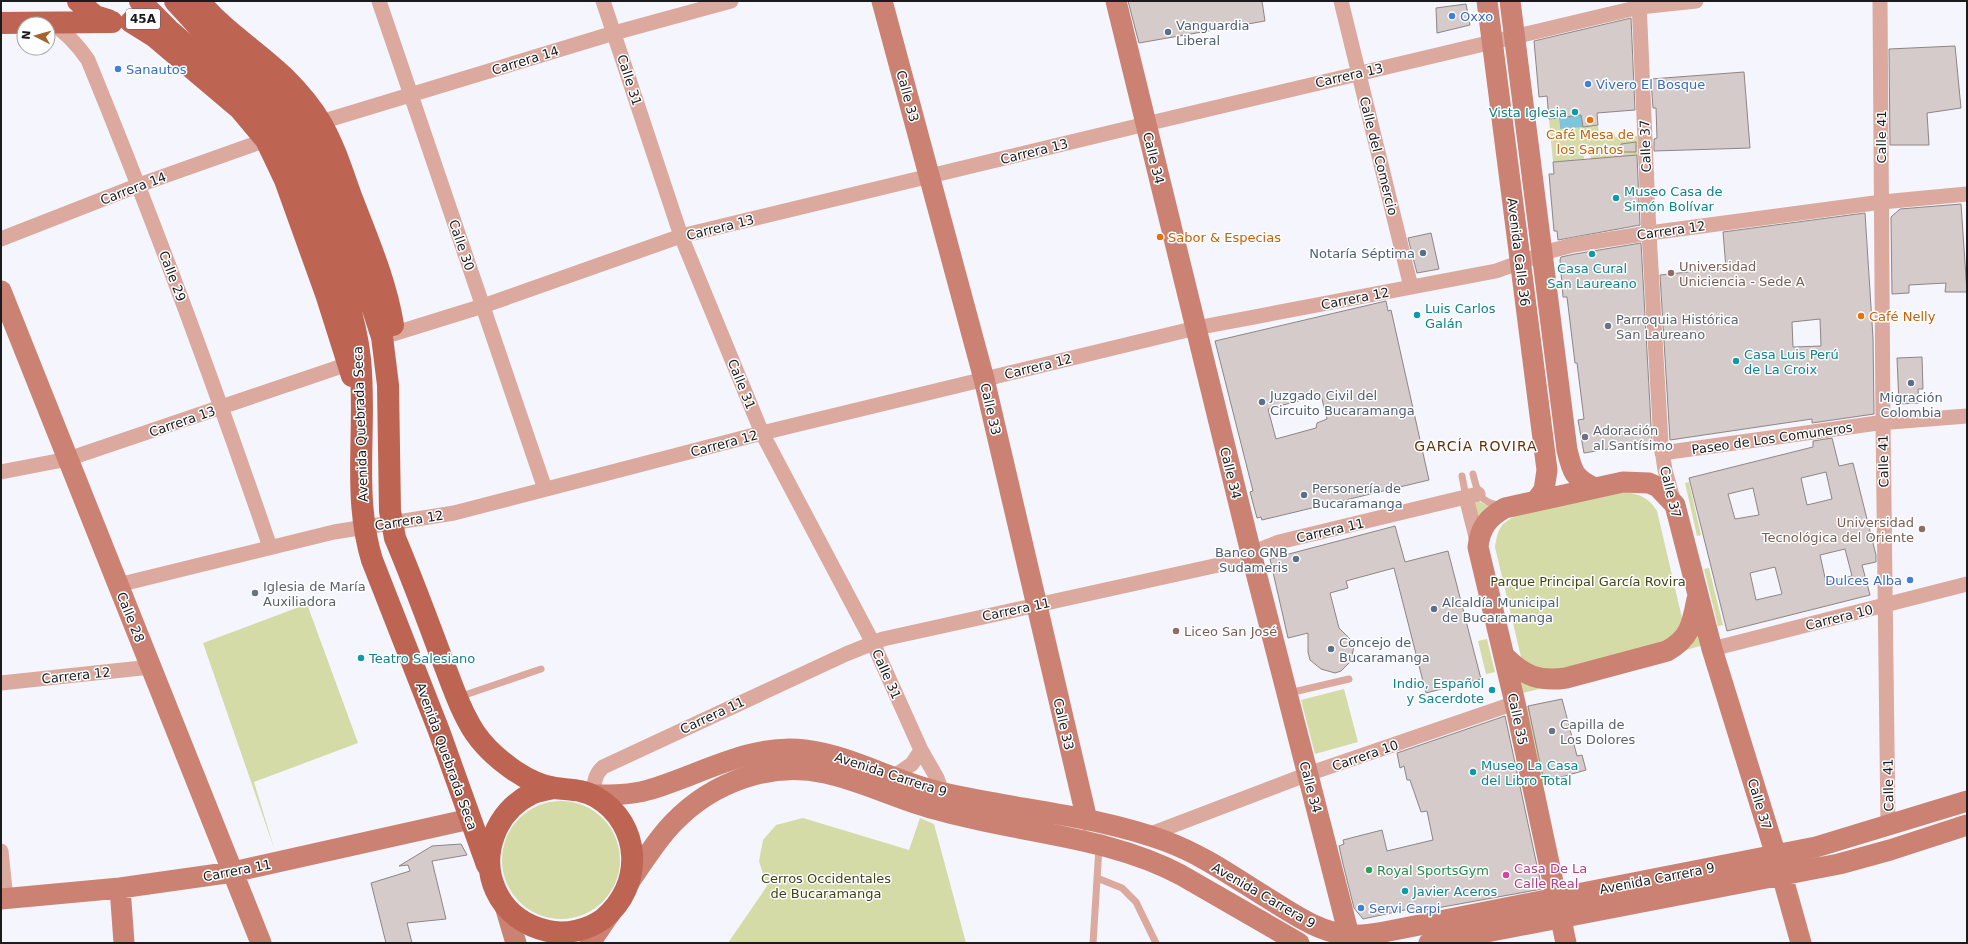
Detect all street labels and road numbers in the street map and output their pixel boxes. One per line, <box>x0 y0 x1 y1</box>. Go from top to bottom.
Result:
road number: 45A <box>126 9 160 29</box>
street label: Carrera 14 <box>490 43 560 78</box>
street label: Calle 31 <box>614 53 645 108</box>
street label: Carrera 13 <box>1314 60 1385 91</box>
street label: Calle 33 <box>893 69 922 124</box>
street label: Calle del Comercio <box>1356 95 1401 217</box>
street label: Calle 41 <box>1874 111 1889 163</box>
street label: Calle 37 <box>1637 119 1654 173</box>
street label: Calle 34 <box>1140 131 1167 186</box>
street label: Carrera 13 <box>999 136 1070 167</box>
street label: Carrera 14 <box>98 169 168 208</box>
street label: Avenida Calle 36 <box>1504 197 1533 307</box>
street label: Carrera 13 <box>685 212 756 243</box>
street label: Calle 30 <box>446 218 477 273</box>
street label: Carrera 12 <box>1636 218 1706 243</box>
street label: Calle 29 <box>156 249 189 304</box>
street label: Carrera 12 <box>1320 285 1390 312</box>
street label: Avenida Quebrada Seca <box>350 346 371 502</box>
street label: Carrera 12 <box>1003 351 1074 382</box>
street label: Calle 31 <box>725 357 758 412</box>
street label: Calle 33 <box>977 382 1004 437</box>
street label: Carrera 13 <box>147 403 217 440</box>
street label: Paseo de Los Comuneros <box>1691 420 1854 457</box>
street label: Carrera 12 <box>689 427 759 460</box>
street label: Calle 41 <box>1876 434 1891 488</box>
street label: Calle 34 <box>1217 446 1244 501</box>
street label: Calle 37 <box>1657 465 1684 520</box>
street label: Carrera 12 <box>374 508 444 533</box>
street label: Carrera 11 <box>1295 515 1366 546</box>
street label: Calle 28 <box>114 590 147 645</box>
street label: Carrera 11 <box>981 595 1052 624</box>
street label: Carrera 10 <box>1804 602 1875 633</box>
street label: Calle 31 <box>869 647 904 701</box>
street label: Carrera 12 <box>41 664 111 687</box>
street label: Avenida Quebrada Seca <box>413 680 480 832</box>
street label: Calle 35 <box>1505 692 1530 747</box>
street label: Carrera 11 <box>678 694 747 737</box>
street label: Calle 33 <box>1050 697 1077 752</box>
street label: Carrera 10 <box>1330 737 1400 774</box>
street label: Avenida Carrera 9 <box>833 749 949 800</box>
street label: Calle 41 <box>1881 758 1896 812</box>
street label: Calle 34 <box>1296 760 1325 815</box>
street label: Calle 37 <box>1745 777 1774 832</box>
street label: Carrera 11 <box>202 857 272 884</box>
street label: Avenida Carrera 9 <box>1209 860 1318 931</box>
street label: Avenida Carrera 9 <box>1598 860 1716 897</box>

